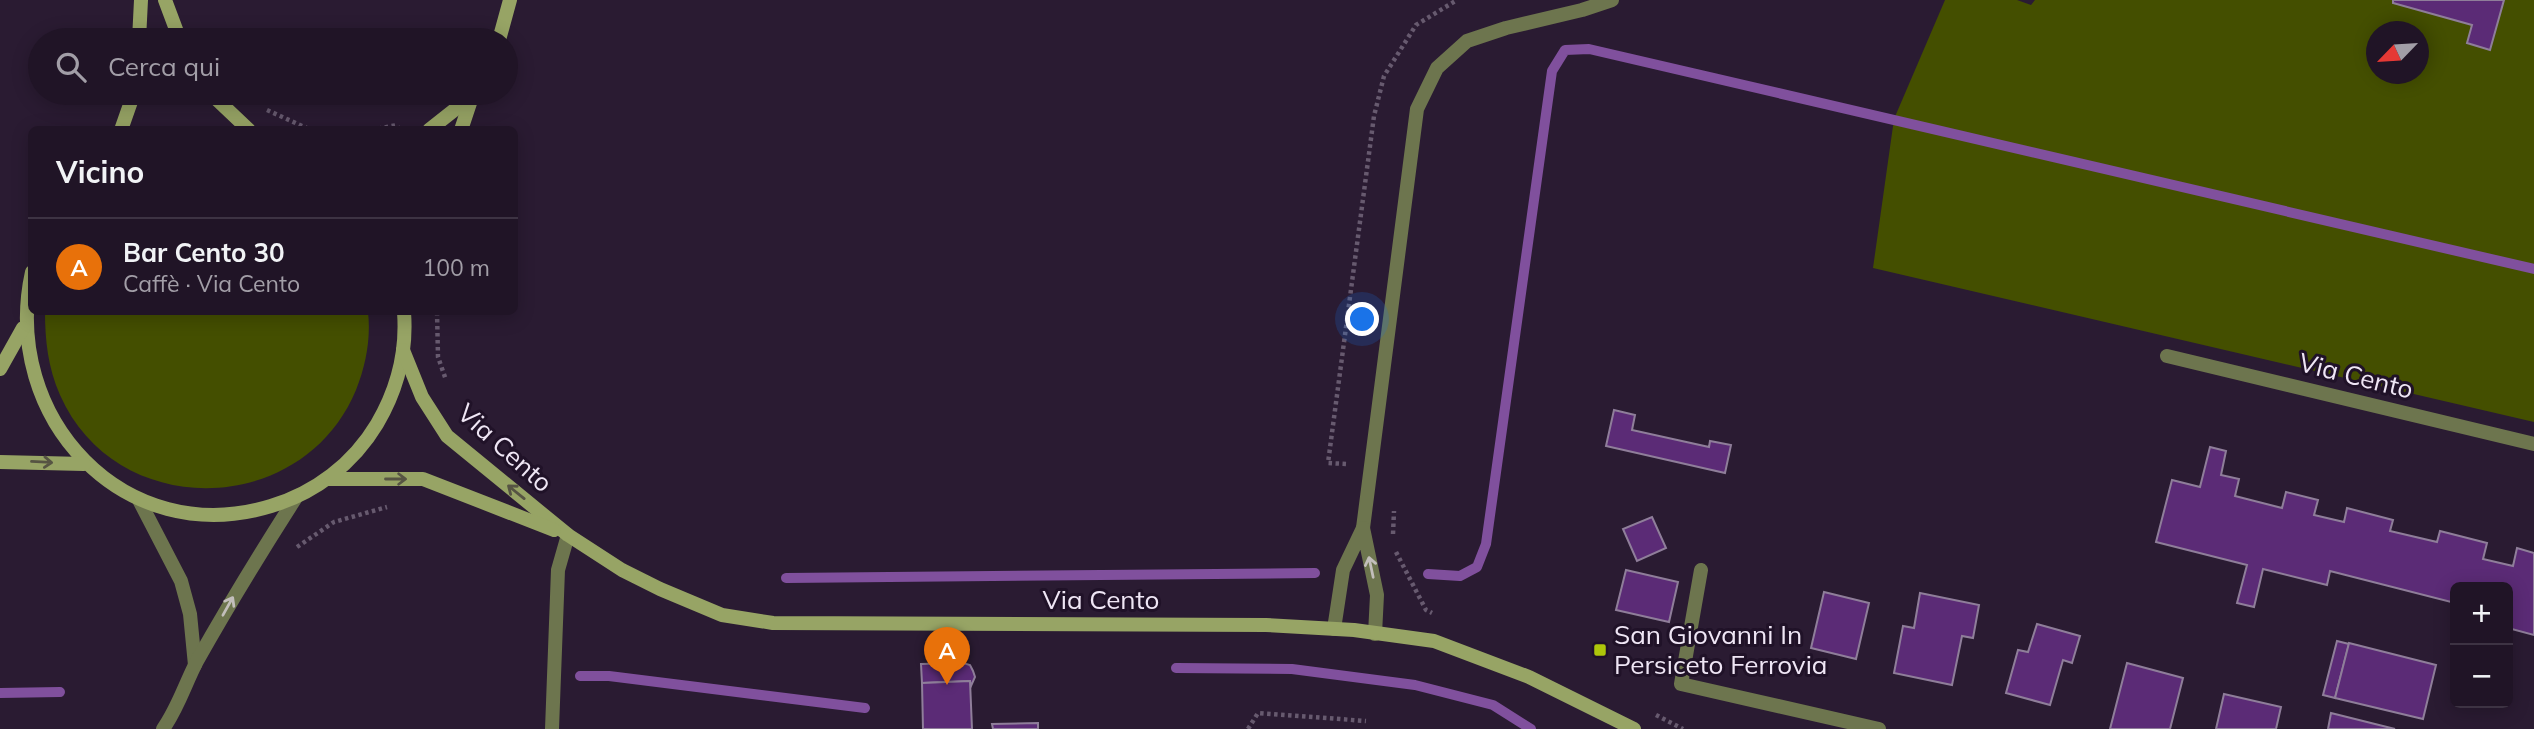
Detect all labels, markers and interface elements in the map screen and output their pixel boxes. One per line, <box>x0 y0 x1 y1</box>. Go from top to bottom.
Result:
north arrow <box>2366 21 2429 84</box>
search box <box>28 28 518 105</box>
icon: search <box>52 48 90 86</box>
text: Cerca qui <box>108 50 220 83</box>
text: Vicino <box>56 153 144 191</box>
text: Bar Cento 30 <box>123 236 285 269</box>
text: A <box>70 253 88 282</box>
text: 100 m <box>422 253 490 282</box>
text: Caffè · Via Cento <box>123 269 300 298</box>
your location <box>1345 302 1379 336</box>
street label: Via Cento <box>2295 345 2417 406</box>
street label: Via Cento <box>451 396 560 499</box>
one-way arrow <box>30 455 53 468</box>
one-way arrow <box>384 472 407 486</box>
one-way arrow <box>507 484 525 500</box>
one-way arrow <box>1363 556 1376 578</box>
map controls <box>2450 582 2513 708</box>
button: + <box>2450 582 2513 645</box>
street label: Via Cento <box>1043 583 1159 616</box>
one-way arrow <box>221 596 235 616</box>
place label: San Giovanni In Persiceto Ferrovia <box>1614 618 1827 681</box>
pin: A <box>924 627 970 685</box>
marker: San Giovanni In Persiceto Ferrovia <box>1592 642 1608 658</box>
button: − <box>2450 645 2513 708</box>

